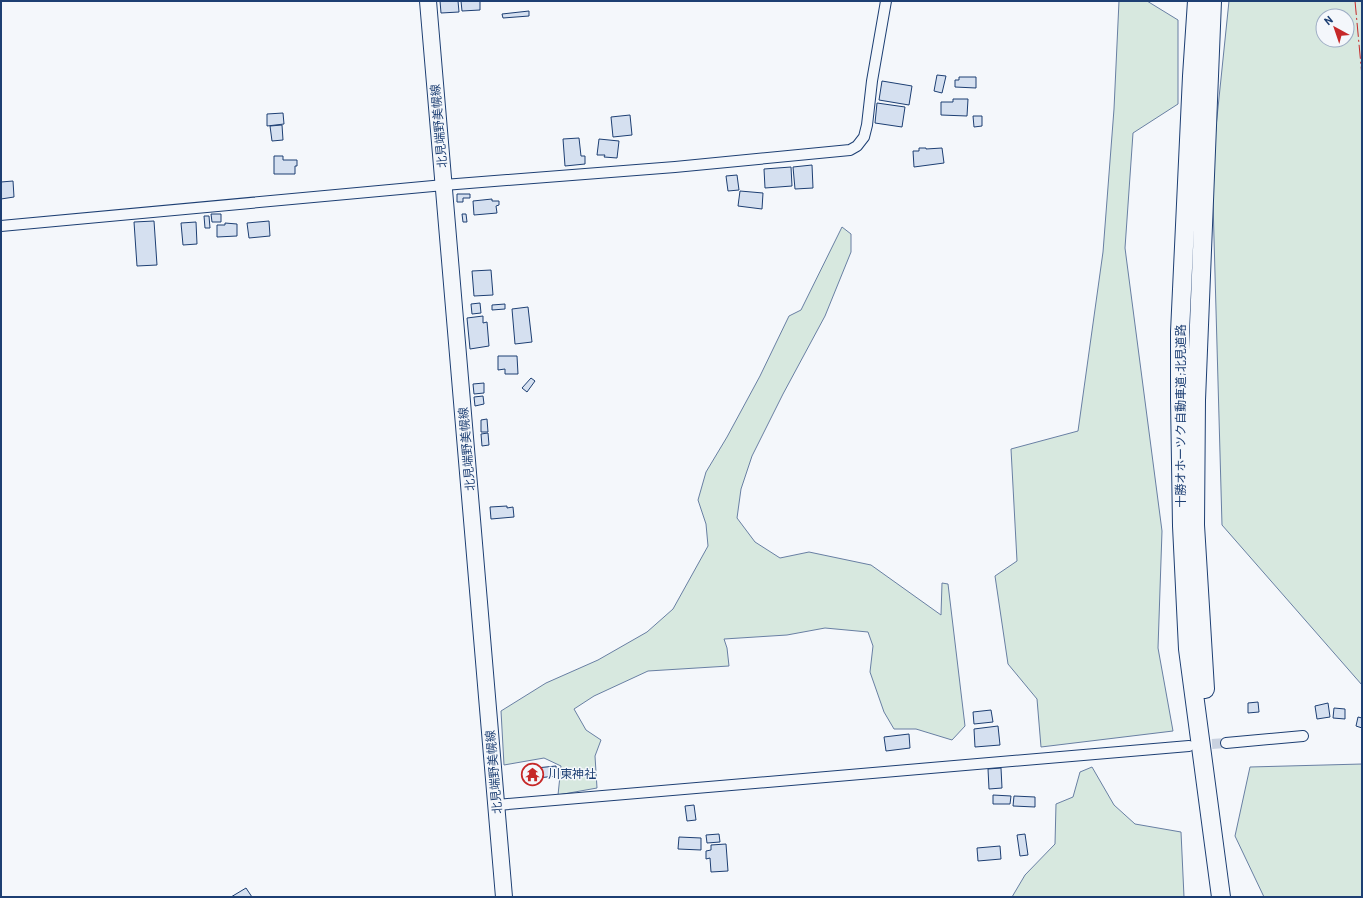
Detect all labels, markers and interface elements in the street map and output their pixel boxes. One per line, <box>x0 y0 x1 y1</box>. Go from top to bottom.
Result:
north arrow <box>1315 8 1355 48</box>
text: N <box>1321 13 1335 27</box>
street label: 北見端野美幌線 <box>427 84 449 169</box>
street label: 十勝オホーツク自動車道;北見道路 <box>1173 324 1187 508</box>
street label: 北見端野美幌線 <box>455 407 477 492</box>
street label: 北見端野美幌線 <box>482 730 504 815</box>
temple icon: 川東神社 <box>519 761 545 787</box>
place label: 川東神社 <box>548 766 596 780</box>

